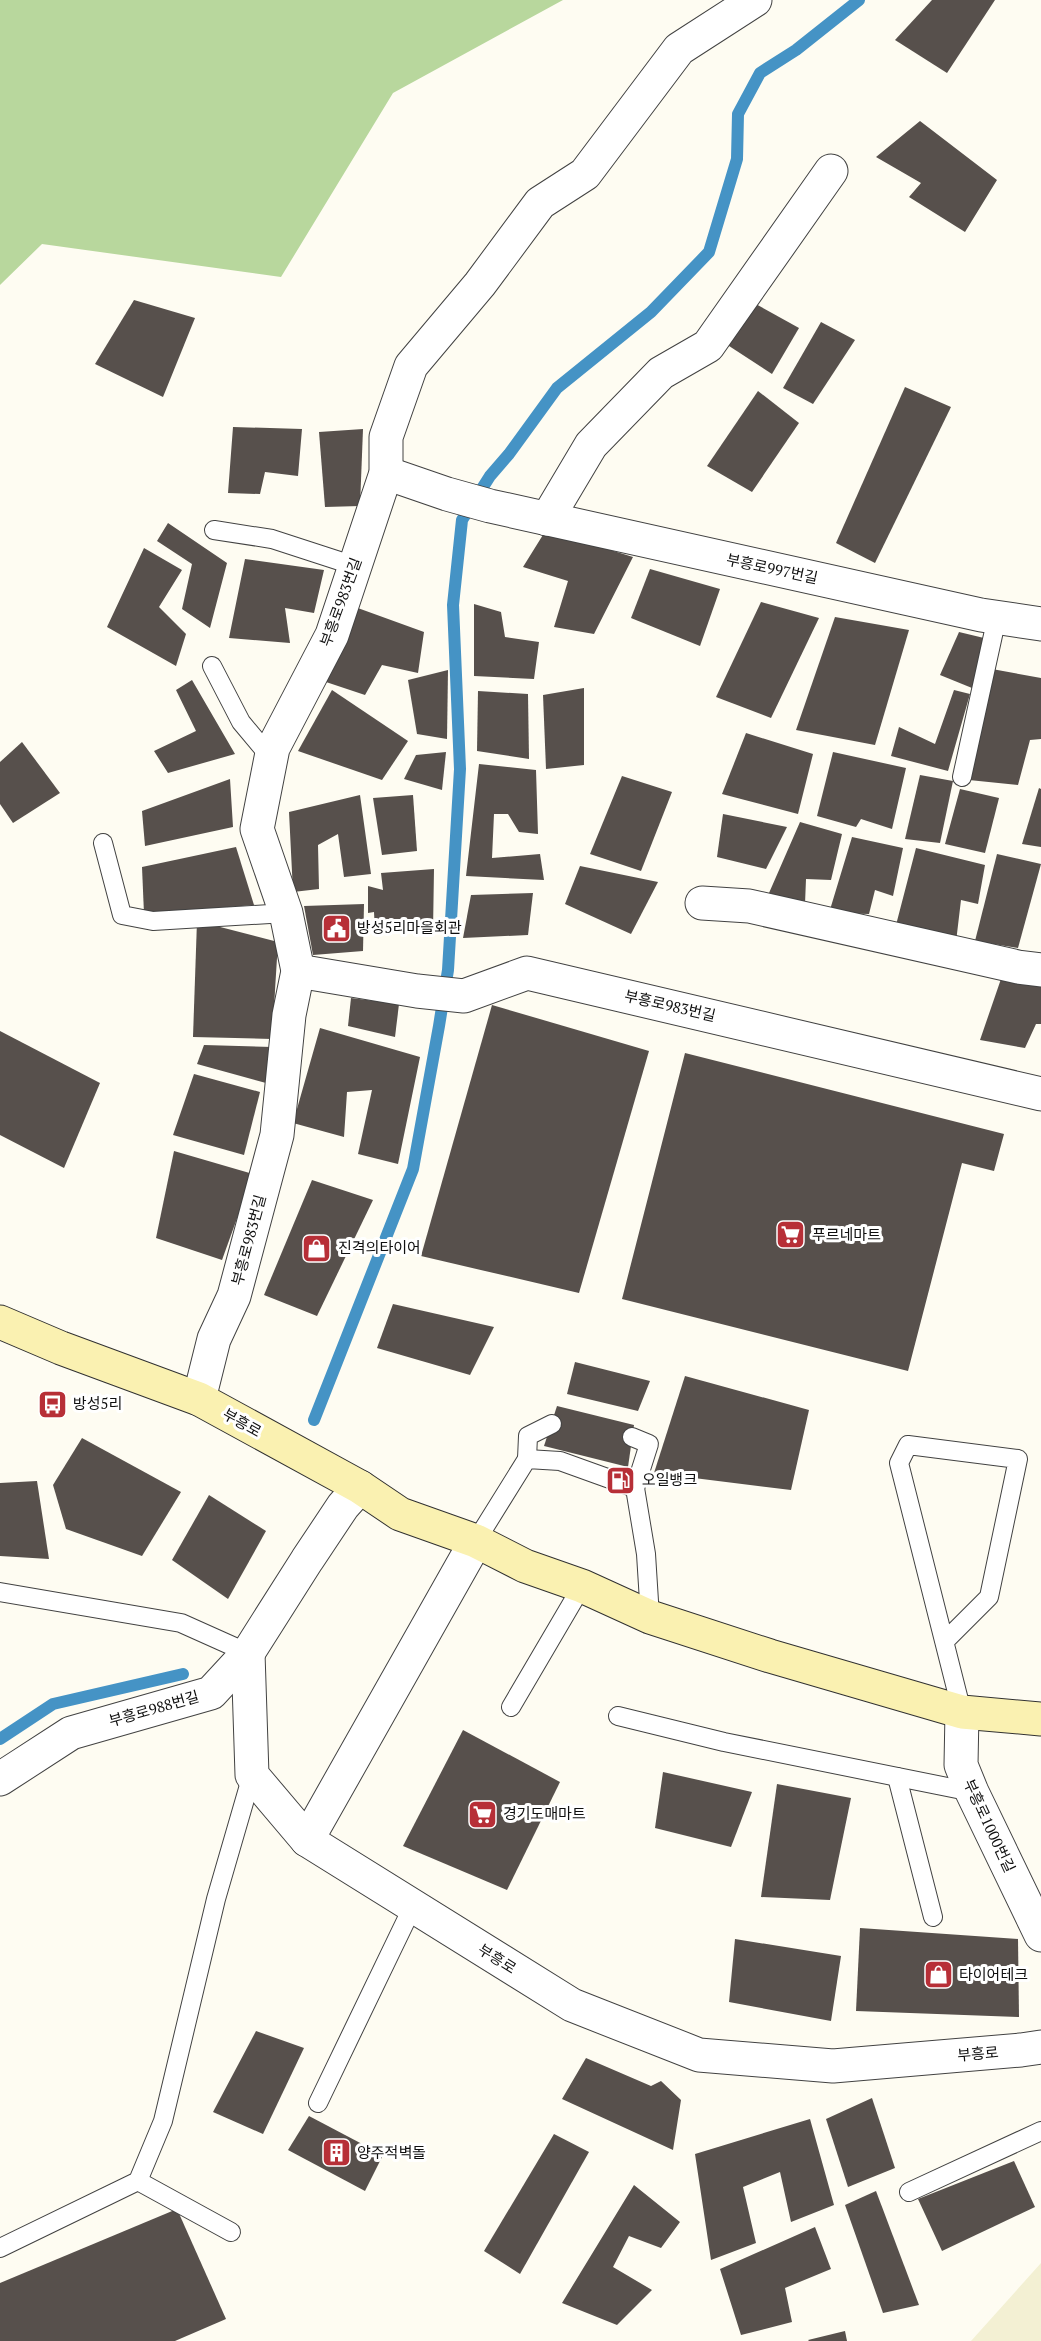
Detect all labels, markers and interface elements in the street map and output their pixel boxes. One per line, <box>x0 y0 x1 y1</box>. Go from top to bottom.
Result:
street label: 부흥로997번길 <box>725 549 820 587</box>
street label: 부흥로983번길 <box>315 555 365 649</box>
public building icon: 방성5리마을회관 <box>320 912 352 944</box>
place label: 방성5리마을회관 <box>357 917 462 937</box>
street label: 부흥로983번길 <box>623 985 718 1025</box>
street label: 부흥로983번길 <box>226 1192 270 1287</box>
supermarket icon: 푸르네마트 <box>775 1219 807 1251</box>
place label: 푸르네마트 <box>812 1224 881 1244</box>
shop icon: 진격의타이어 <box>301 1232 333 1264</box>
place label: 진격의타이어 <box>338 1237 421 1257</box>
bus stop icon: 방성5리 <box>36 1388 68 1420</box>
place label: 방성5리 <box>73 1393 122 1413</box>
street label: 부흥로 <box>220 1403 265 1441</box>
fuel station icon: 오일뱅크 <box>605 1464 637 1496</box>
place label: 오일뱅크 <box>642 1469 697 1489</box>
street label: 부흥로988번길 <box>106 1686 201 1730</box>
street label: 부흥로1000번길 <box>960 1776 1020 1876</box>
supermarket icon: 경기도매마트 <box>466 1798 498 1830</box>
place label: 경기도매마트 <box>503 1803 586 1823</box>
street label: 부흥로 <box>475 1939 520 1978</box>
shop icon: 타이어테크 <box>922 1959 954 1991</box>
place label: 타이어테크 <box>959 1964 1028 1984</box>
street label: 부흥로 <box>956 2041 999 2065</box>
building icon: 양주적벽돌 <box>320 2137 352 2169</box>
place label: 양주적벽돌 <box>357 2142 426 2162</box>

